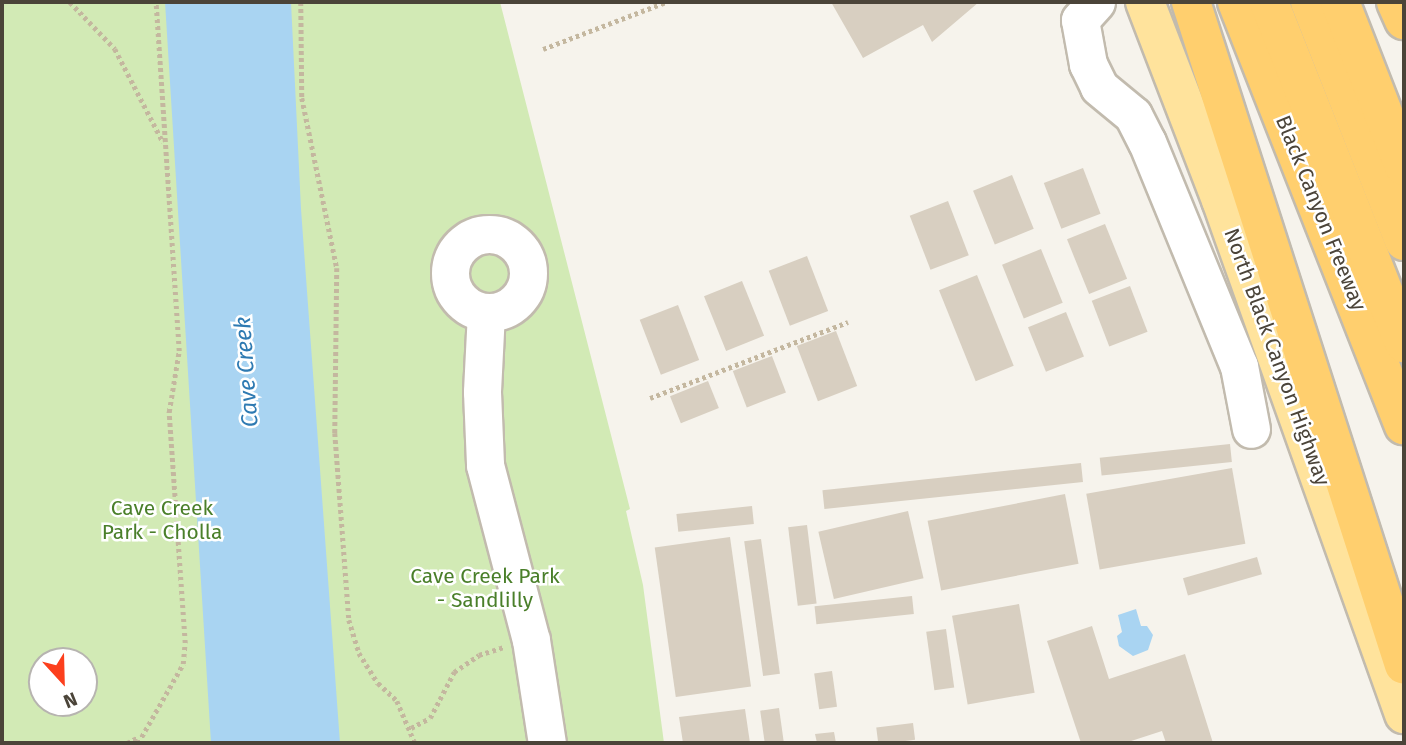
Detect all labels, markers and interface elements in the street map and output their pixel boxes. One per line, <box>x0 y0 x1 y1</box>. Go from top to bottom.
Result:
street label: Black Canyon Freeway <box>1270 112 1372 314</box>
street label: North Black Canyon Highway <box>1219 225 1335 489</box>
water label: Cave Creek <box>228 316 264 428</box>
park label: Cave Creek Park - Cholla <box>102 495 222 545</box>
park label: Cave Creek Park - Sandlilly <box>410 563 560 613</box>
north arrow <box>28 647 98 717</box>
text: N <box>60 687 80 713</box>

